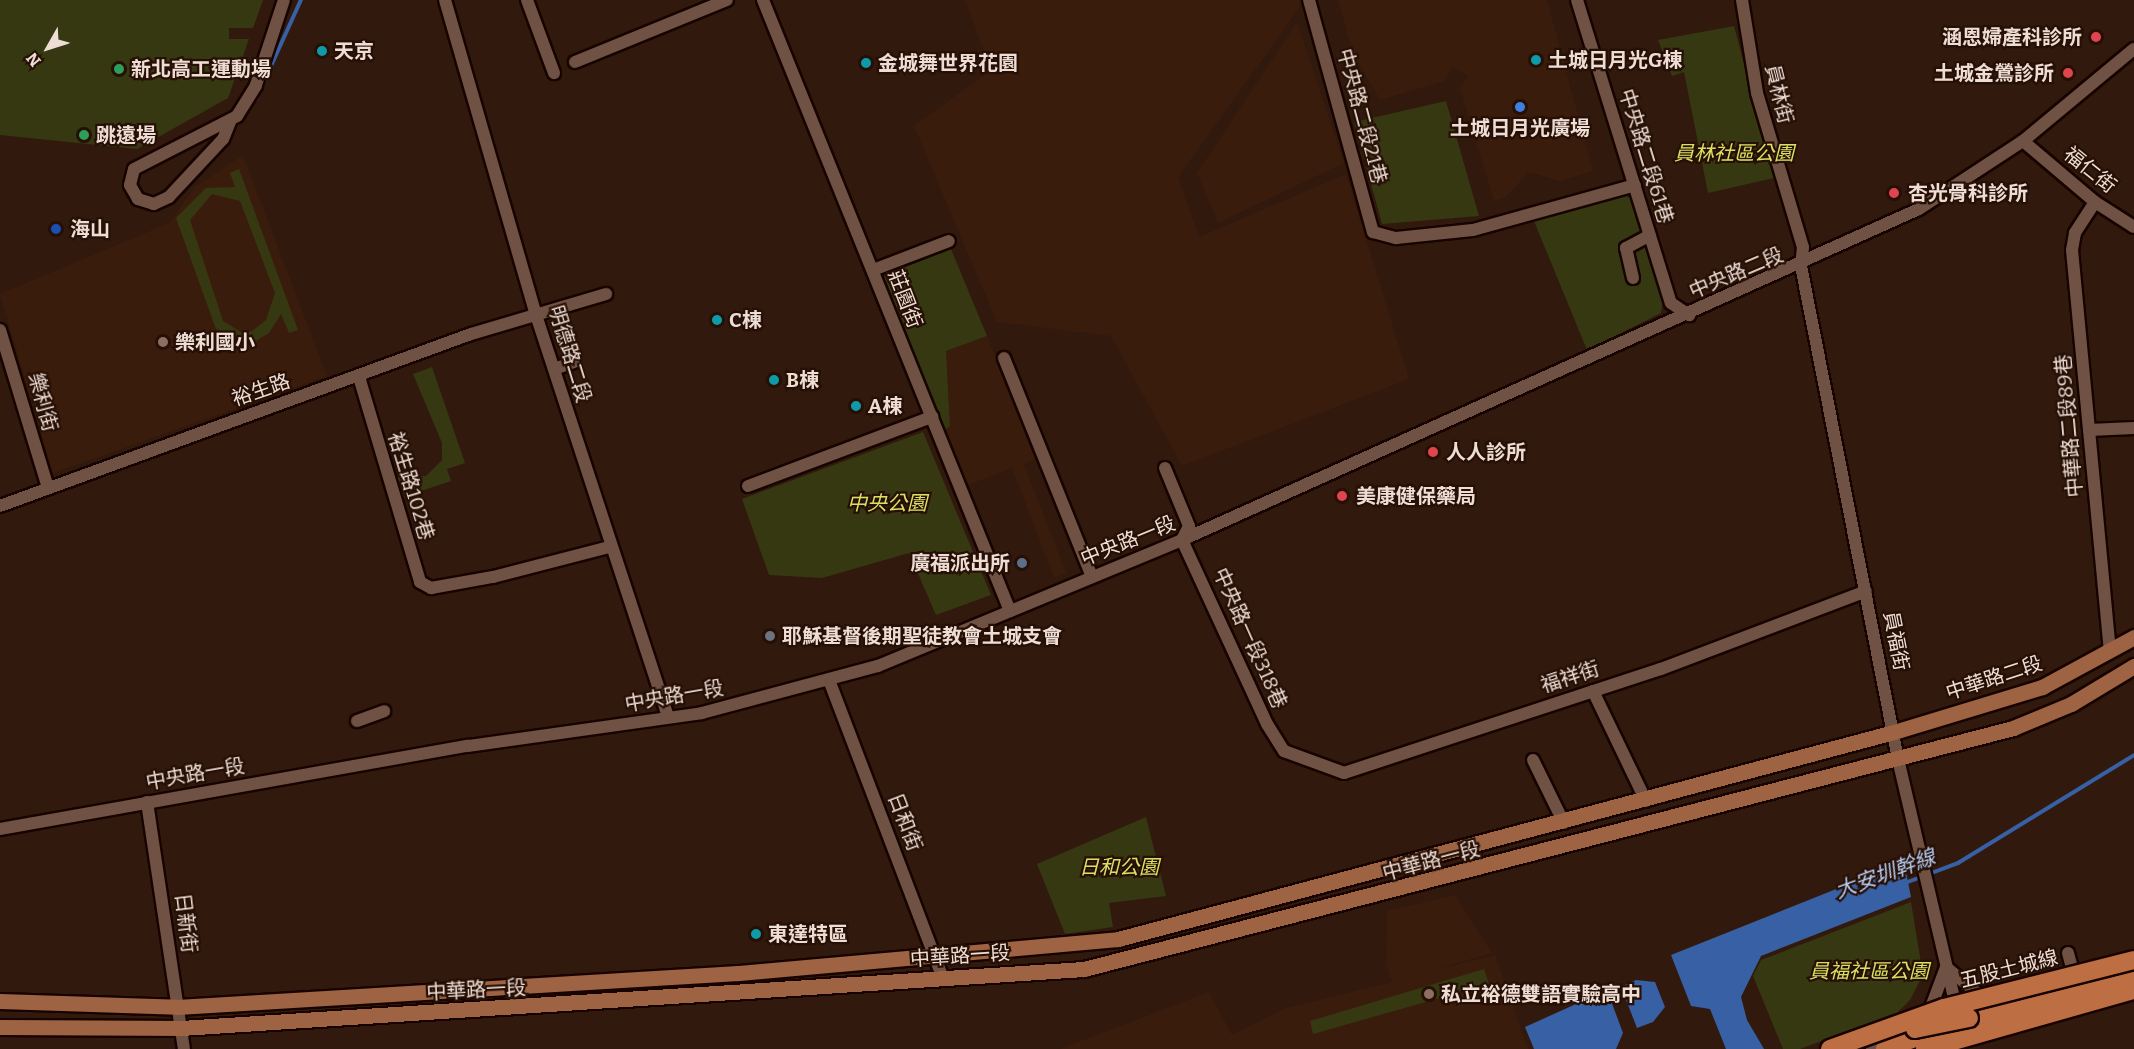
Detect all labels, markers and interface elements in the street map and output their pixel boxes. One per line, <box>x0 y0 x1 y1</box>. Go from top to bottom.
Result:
north arrow <box>18 18 78 78</box>
place label: 涵恩婦產科診所 <box>1942 25 2082 49</box>
marker: 涵恩婦產科診所 <box>2087 28 2105 46</box>
place label: 天京 <box>334 39 374 63</box>
marker: 天京 <box>315 44 329 58</box>
street label: 中央路二段21巷 <box>1332 46 1392 186</box>
place label: 土城日月光G棟 <box>1548 48 1682 72</box>
text: N <box>22 49 45 70</box>
place label: 金城舞世界花園 <box>878 51 1018 75</box>
marker: 土城日月光G棟 <box>1529 53 1543 67</box>
marker: 金城舞世界花園 <box>859 56 873 70</box>
place label: 新北高工運動場 <box>131 57 271 81</box>
place label: 土城金鶯診所 <box>1934 61 2054 85</box>
marker: 新北高工運動場 <box>112 62 126 76</box>
street label: 員林街 <box>1760 62 1798 126</box>
marker: 土城金鶯診所 <box>2059 64 2077 82</box>
street label: 中央路二段61巷 <box>1614 86 1678 226</box>
marker: 土城日月光廣場 <box>1513 100 1527 114</box>
place label: 土城日月光廣場 <box>1450 116 1590 140</box>
place label: 跳遠場 <box>96 123 156 147</box>
marker: 跳遠場 <box>77 128 91 142</box>
park label: 員林社區公園 <box>1674 141 1794 165</box>
street label: 福仁街 <box>2059 142 2121 198</box>
place label: 杏光骨科診所 <box>1908 181 2028 205</box>
marker: 杏光骨科診所 <box>1885 184 1903 202</box>
place label: 海山 <box>70 217 110 241</box>
marker: 海山 <box>47 220 65 238</box>
street label: 中央路二段 <box>1685 242 1787 304</box>
street label: 莊園街 <box>883 267 927 331</box>
street label: 明德路二段 <box>544 303 596 405</box>
place label: C棟 <box>729 308 762 332</box>
marker: C棟 <box>710 313 724 327</box>
place label: 樂利國小 <box>175 330 255 354</box>
marker: 樂利國小 <box>156 335 170 349</box>
street label: 中華路二段89巷 <box>2051 353 2087 499</box>
place label: B棟 <box>786 368 819 392</box>
street label: 裕生路 <box>229 369 293 411</box>
street label: 樂利街 <box>24 370 62 434</box>
marker: B棟 <box>767 373 781 387</box>
place label: A棟 <box>868 394 902 418</box>
marker: A棟 <box>849 399 863 413</box>
street label: 裕生路102巷 <box>383 429 439 543</box>
place label: 人人診所 <box>1446 440 1526 464</box>
marker: 人人診所 <box>1424 443 1442 461</box>
place label: 美康健保藥局 <box>1356 484 1476 508</box>
marker: 美康健保藥局 <box>1333 487 1351 505</box>
park label: 中央公園 <box>847 491 927 515</box>
street label: 中央路一段 <box>1077 511 1179 571</box>
place label: 廣福派出所 <box>910 551 1010 575</box>
marker: 廣福派出所 <box>1015 556 1029 570</box>
street label: 中央路一段318巷 <box>1208 564 1292 712</box>
street label: 員福街 <box>1878 609 1914 673</box>
place label: 耶穌基督後期聖徒教會土城支會 <box>782 624 1062 648</box>
marker: 耶穌基督後期聖徒教會土城支會 <box>763 629 777 643</box>
street label: 中華路二段 <box>1943 651 2045 705</box>
street label: 福祥街 <box>1538 656 1602 698</box>
street label: 中央路一段 <box>623 675 725 717</box>
street label: 中央路一段 <box>144 753 246 795</box>
street label: 日和街 <box>883 790 927 854</box>
street label: 中華路一段 <box>1380 836 1482 886</box>
water label: 大安圳幹線 <box>1831 844 1939 904</box>
park label: 日和公園 <box>1079 855 1159 879</box>
street label: 日新街 <box>170 892 202 954</box>
place label: 東達特區 <box>768 922 848 946</box>
marker: 東達特區 <box>749 927 763 941</box>
street label: 中華路一段 <box>909 941 1011 971</box>
street label: 五股土城線 <box>1958 945 2060 993</box>
park label: 員福社區公園 <box>1809 959 1929 983</box>
street label: 中華路一段 <box>425 975 527 1005</box>
place label: 私立裕德雙語實驗高中 <box>1441 982 1641 1006</box>
marker: 私立裕德雙語實驗高中 <box>1422 987 1436 1001</box>

